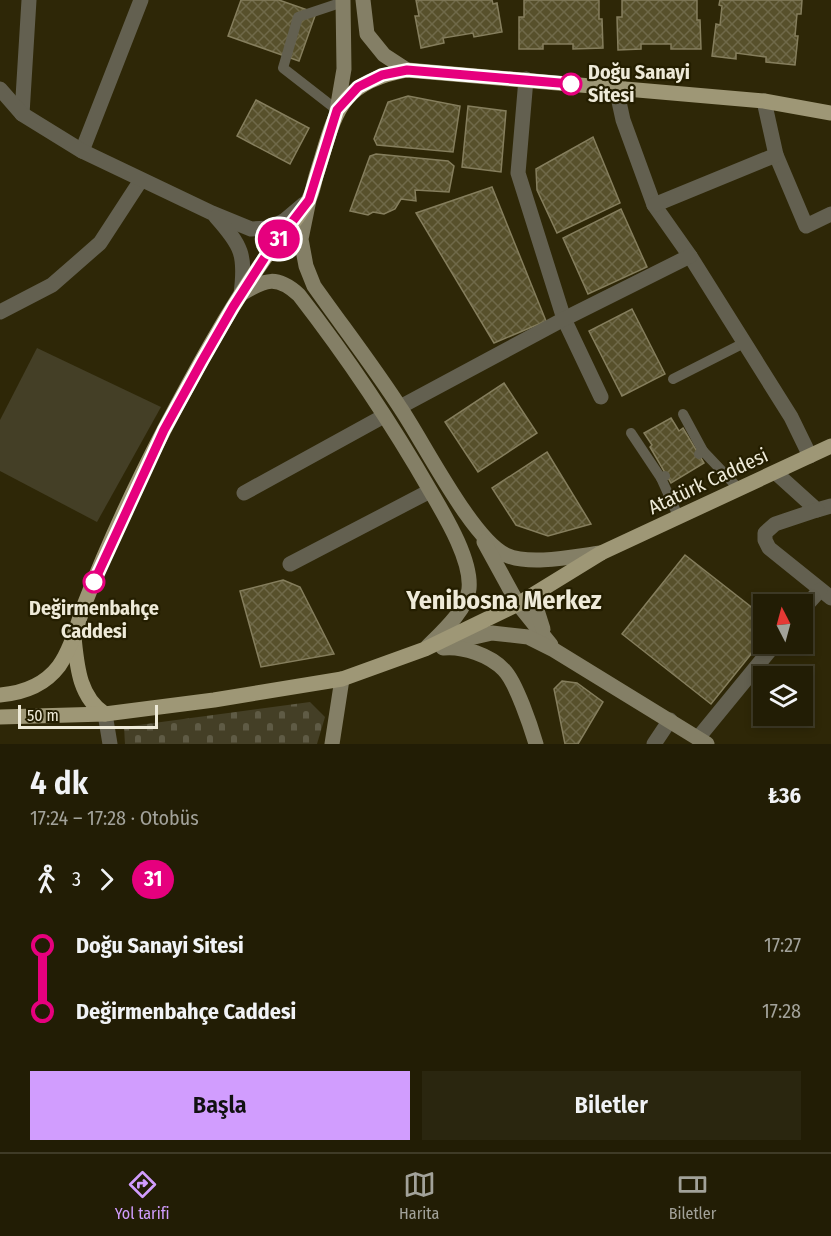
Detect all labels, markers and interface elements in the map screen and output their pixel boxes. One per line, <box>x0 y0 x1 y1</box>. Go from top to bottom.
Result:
place label: Doğu Sanayi Sitesi <box>588 60 690 107</box>
marker: Doğu Sanayi Sitesi <box>560 73 582 95</box>
line badge: 31 <box>252 220 306 258</box>
text: 31 <box>270 226 288 252</box>
street label: Atatürk Caddesi <box>644 443 772 519</box>
marker: Değirmenbahçe Caddesi <box>83 571 105 593</box>
district label: Yenibosna Merkez <box>405 585 602 616</box>
north arrow <box>753 594 813 654</box>
map controls <box>753 594 813 726</box>
place label: Değirmenbahçe Caddesi <box>29 596 159 643</box>
button: layers <box>753 666 813 726</box>
scale bar <box>18 702 158 730</box>
text: 50 m <box>27 706 59 725</box>
text: 4 dk <box>30 763 88 803</box>
text: ₺36 <box>768 782 801 809</box>
text: 17:24 – 17:28 · Otobüs <box>30 806 199 830</box>
icon: walk <box>30 863 63 896</box>
icon: forward <box>90 863 123 896</box>
text: 31 <box>144 866 162 892</box>
text: 3 <box>72 867 81 891</box>
text: Doğu Sanayi Sitesi <box>76 932 244 959</box>
text: 17:27 <box>764 933 801 957</box>
text: Değirmenbahçe Caddesi <box>76 998 296 1025</box>
text: 17:28 <box>762 999 801 1023</box>
button: Başla <box>30 1071 410 1140</box>
button: Biletler <box>422 1071 801 1140</box>
tab: Yol tarifi <box>115 1168 170 1223</box>
tab: Harita <box>399 1168 439 1223</box>
tab: Biletler <box>669 1168 716 1223</box>

